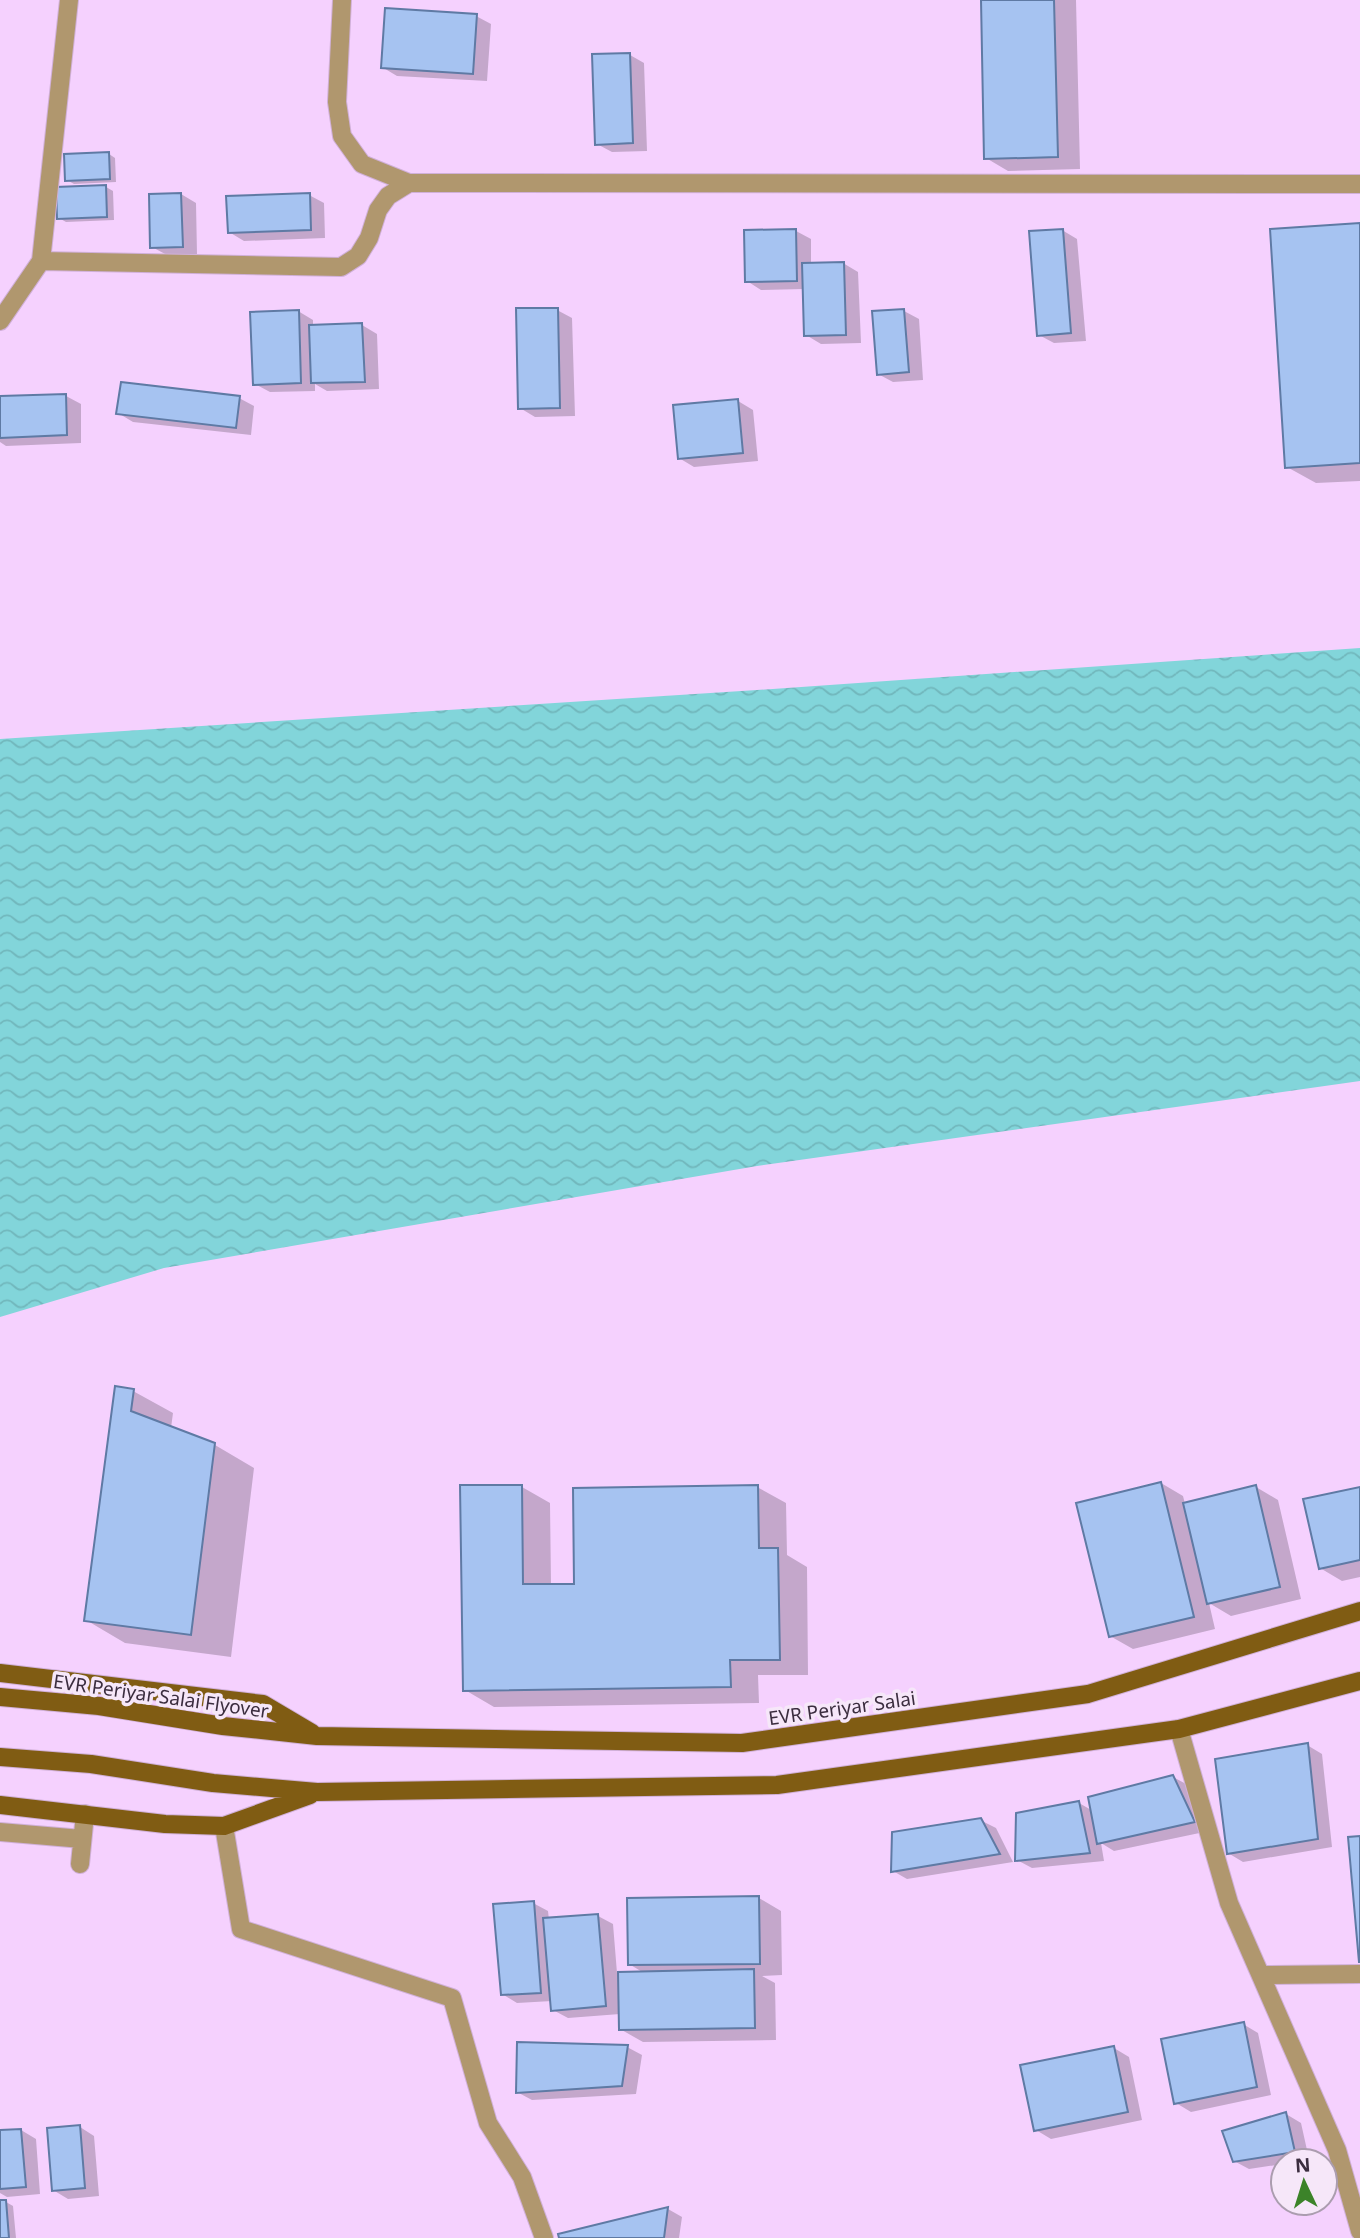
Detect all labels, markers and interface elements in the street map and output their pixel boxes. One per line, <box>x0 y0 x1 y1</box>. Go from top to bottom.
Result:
street label: EVR Periyar Salai Flyover <box>52 1668 270 1724</box>
street label: EVR Periyar Salai <box>767 1685 917 1731</box>
north arrow <box>1269 2147 1339 2217</box>
text: N <box>1294 2152 1311 2179</box>

